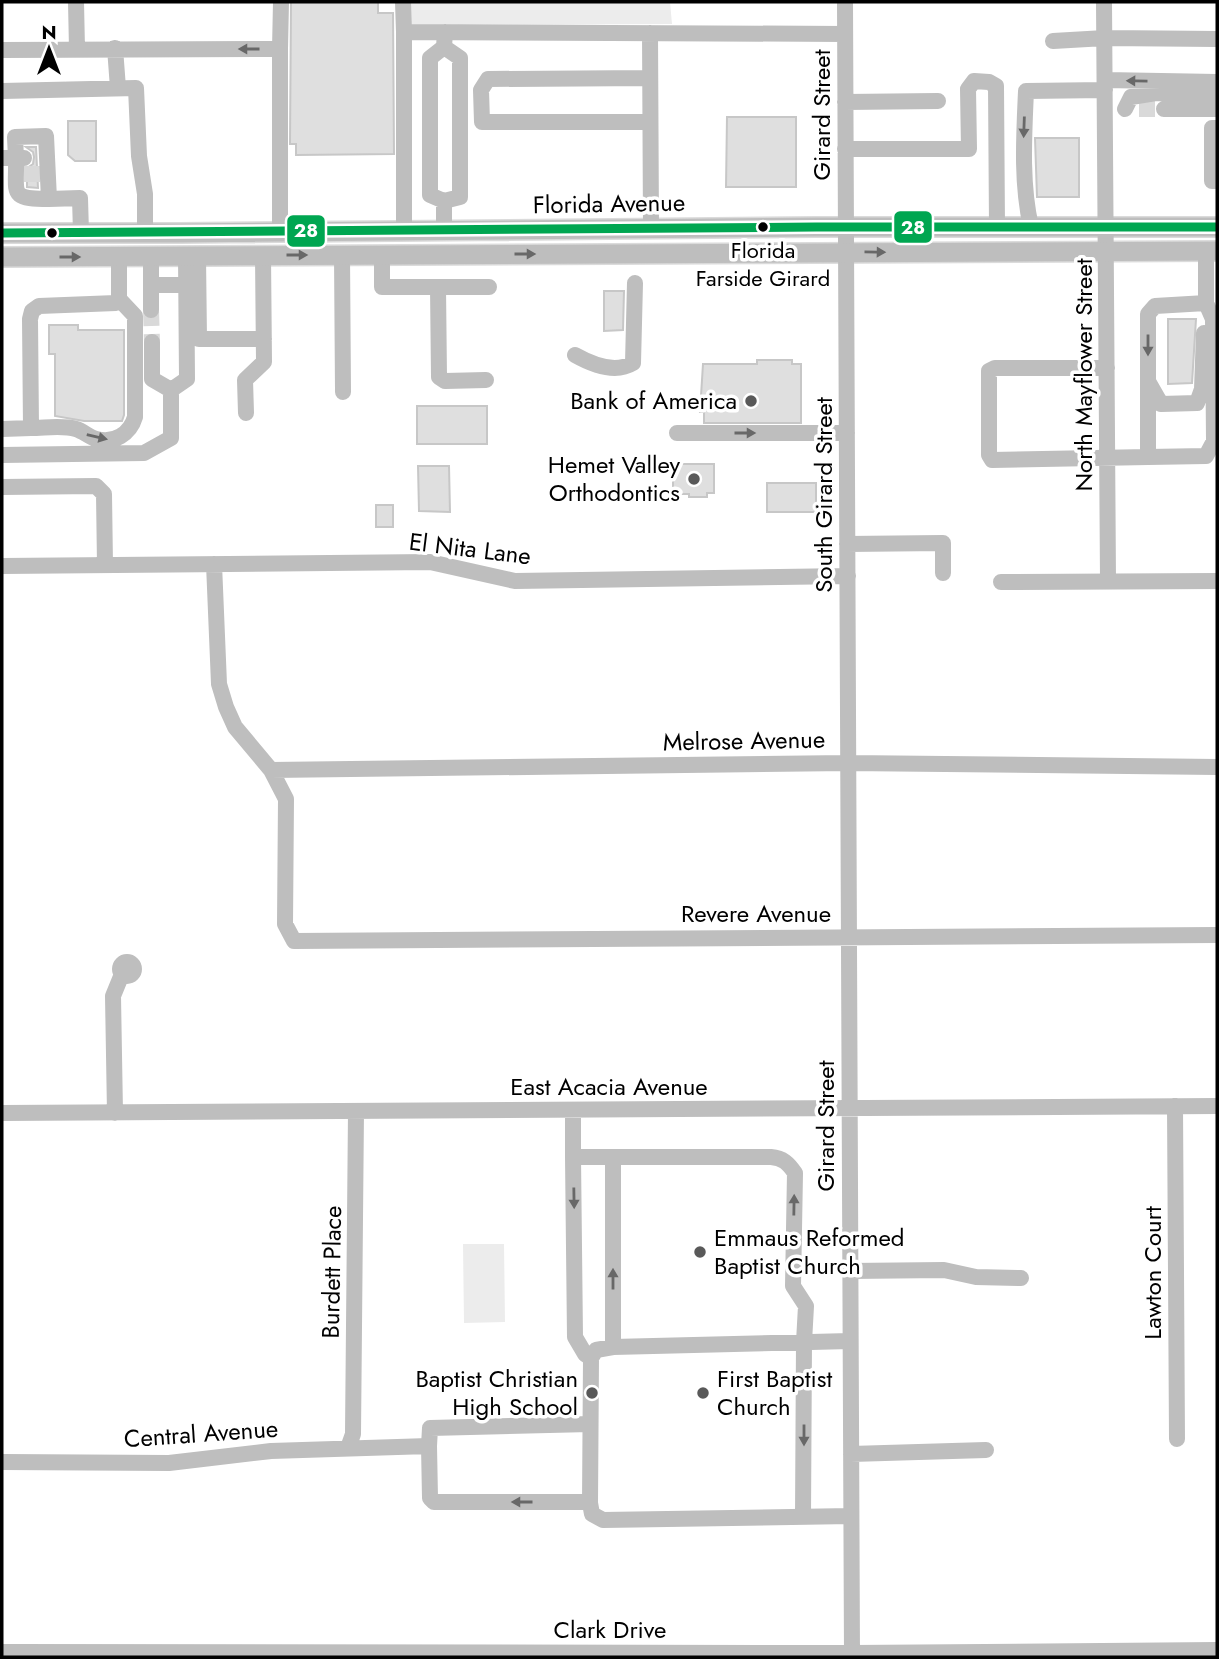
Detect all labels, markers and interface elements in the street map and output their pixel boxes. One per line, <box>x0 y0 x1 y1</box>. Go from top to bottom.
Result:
north arrow <box>14 14 84 84</box>
text: N <box>41 19 57 46</box>
one-way arrow <box>238 43 260 55</box>
street label: Girard Street <box>804 49 839 181</box>
one-way arrow <box>1125 75 1147 87</box>
one-way arrow <box>1019 116 1030 138</box>
street label: Florida Avenue <box>533 185 685 222</box>
line badge: 28 <box>893 210 933 244</box>
line badge: 28 <box>286 214 326 248</box>
text: 28 <box>901 214 925 241</box>
text: 28 <box>294 217 318 244</box>
marker: Florida Farside Girard <box>756 220 770 234</box>
unlabelled marker <box>45 226 59 240</box>
place label: Florida Farside Girard <box>696 234 830 294</box>
one-way arrow <box>864 247 886 258</box>
one-way arrow <box>514 248 536 260</box>
one-way arrow <box>287 250 309 261</box>
one-way arrow <box>59 251 81 263</box>
street label: North Mayflower Street <box>1066 258 1101 492</box>
one-way arrow <box>1142 334 1154 356</box>
place label: Bank of America <box>570 383 737 418</box>
marker: Bank of America <box>743 393 759 409</box>
street label: South Girard Street <box>806 397 841 593</box>
one-way arrow <box>734 427 756 439</box>
one-way arrow <box>87 431 109 442</box>
place label: Hemet Valley Orthodontics <box>548 447 680 510</box>
marker: Hemet Valley Orthodontics <box>686 471 702 487</box>
street label: El Nita Lane <box>407 524 533 573</box>
street label: Melrose Avenue <box>663 722 825 759</box>
street label: Revere Avenue <box>681 896 831 931</box>
street label: Girard Street <box>808 1060 843 1192</box>
street label: East Acacia Avenue <box>510 1069 708 1104</box>
one-way arrow <box>568 1187 580 1209</box>
one-way arrow <box>788 1193 800 1215</box>
street label: Burdett Place <box>313 1205 350 1339</box>
street label: Lawton Court <box>1135 1206 1170 1340</box>
place label: Emmaus Reformed Baptist Church <box>714 1220 904 1283</box>
marker: Emmaus Reformed Baptist Church <box>692 1244 708 1260</box>
one-way arrow <box>607 1267 619 1289</box>
place label: Baptist Christian High School <box>415 1361 578 1424</box>
place label: First Baptist Church <box>717 1361 832 1424</box>
marker: Baptist Christian High School <box>584 1385 600 1401</box>
marker: First Baptist Church <box>695 1385 711 1401</box>
street label: Central Avenue <box>123 1411 279 1456</box>
one-way arrow <box>798 1424 809 1446</box>
one-way arrow <box>511 1496 533 1508</box>
street label: Clark Drive <box>554 1612 666 1647</box>

